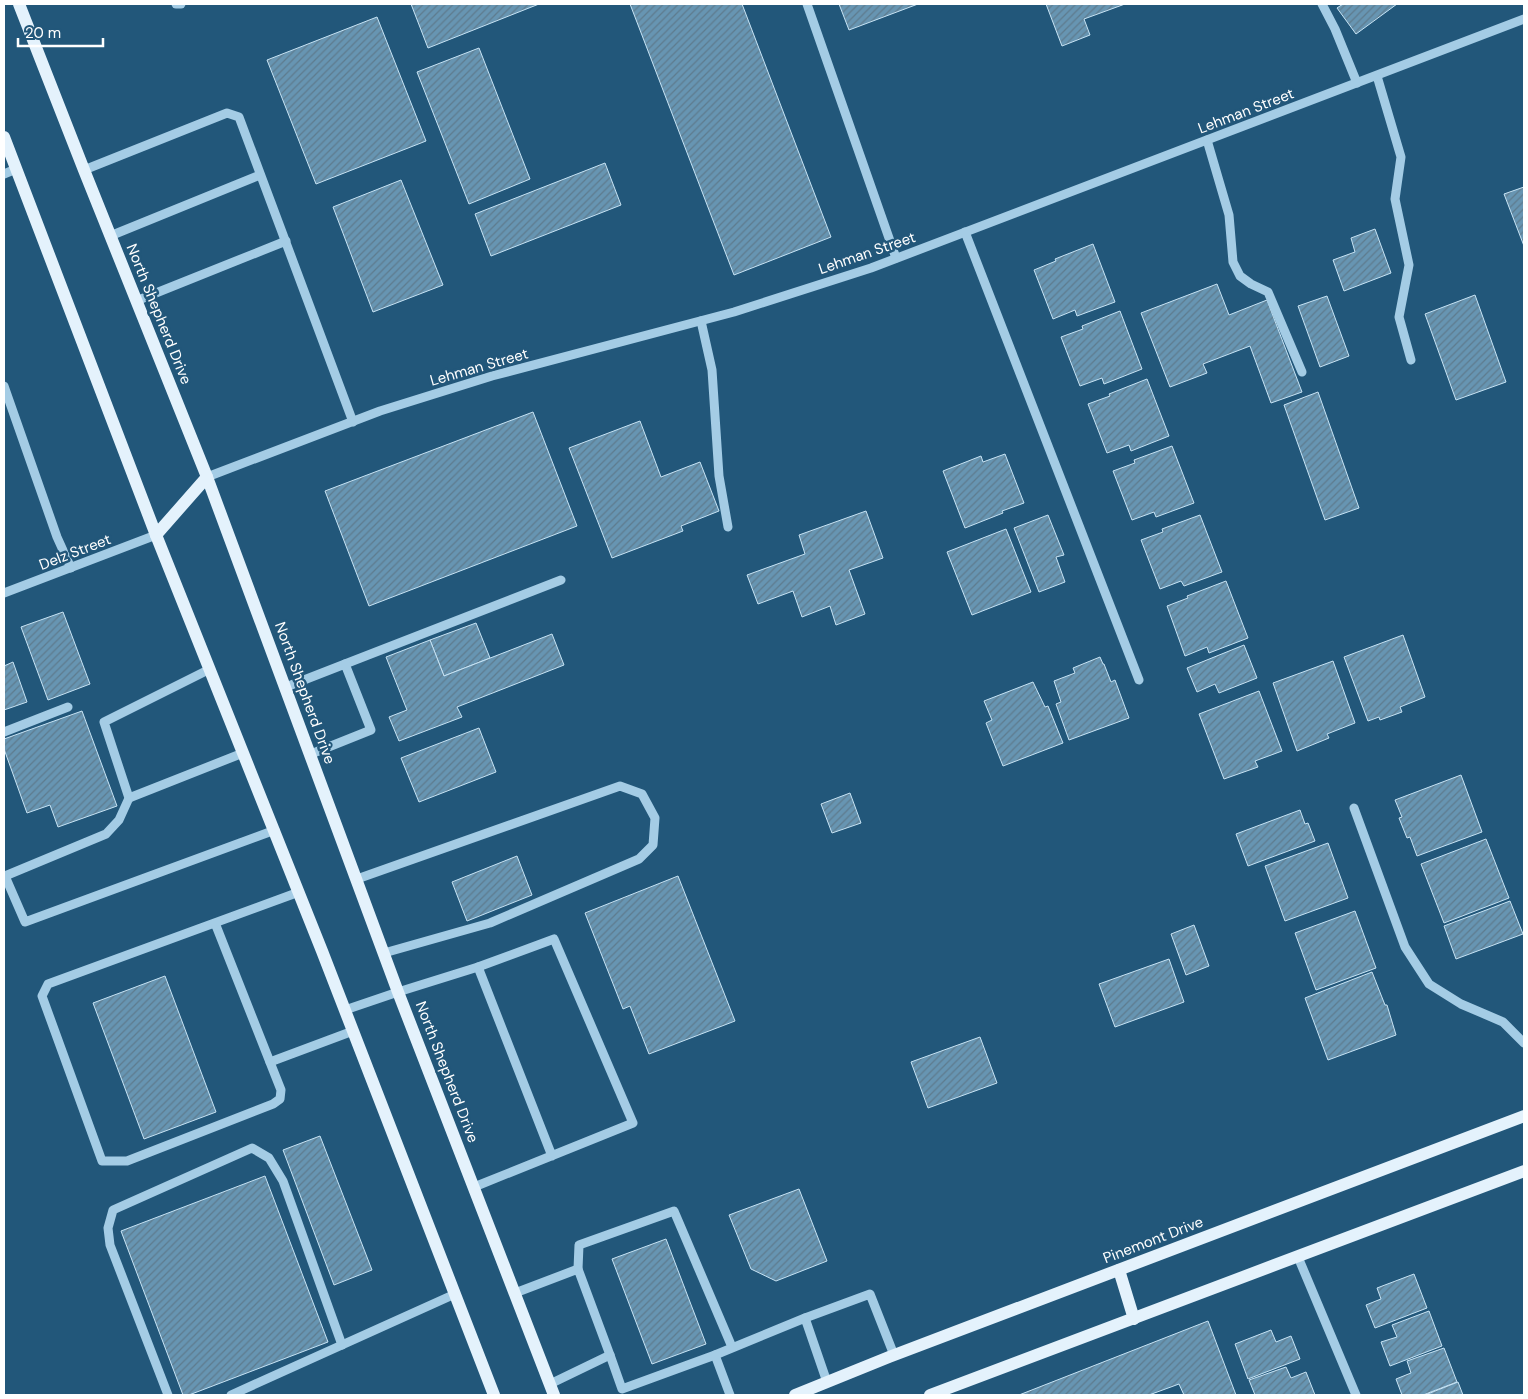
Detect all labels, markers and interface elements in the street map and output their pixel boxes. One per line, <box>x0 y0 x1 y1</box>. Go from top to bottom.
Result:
scale bar <box>18 15 102 47</box>
text: 20 m <box>25 23 61 43</box>
street label: Lehman Street <box>1195 83 1297 139</box>
street label: Lehman Street <box>816 227 918 279</box>
street label: North Shepherd Drive <box>122 241 196 387</box>
street label: Lehman Street <box>428 343 531 391</box>
street label: Delz Street <box>36 529 114 575</box>
street label: North Shepherd Drive <box>270 619 340 767</box>
street label: North Shepherd Drive <box>411 998 483 1146</box>
street label: Pinemont Drive <box>1100 1212 1206 1268</box>

